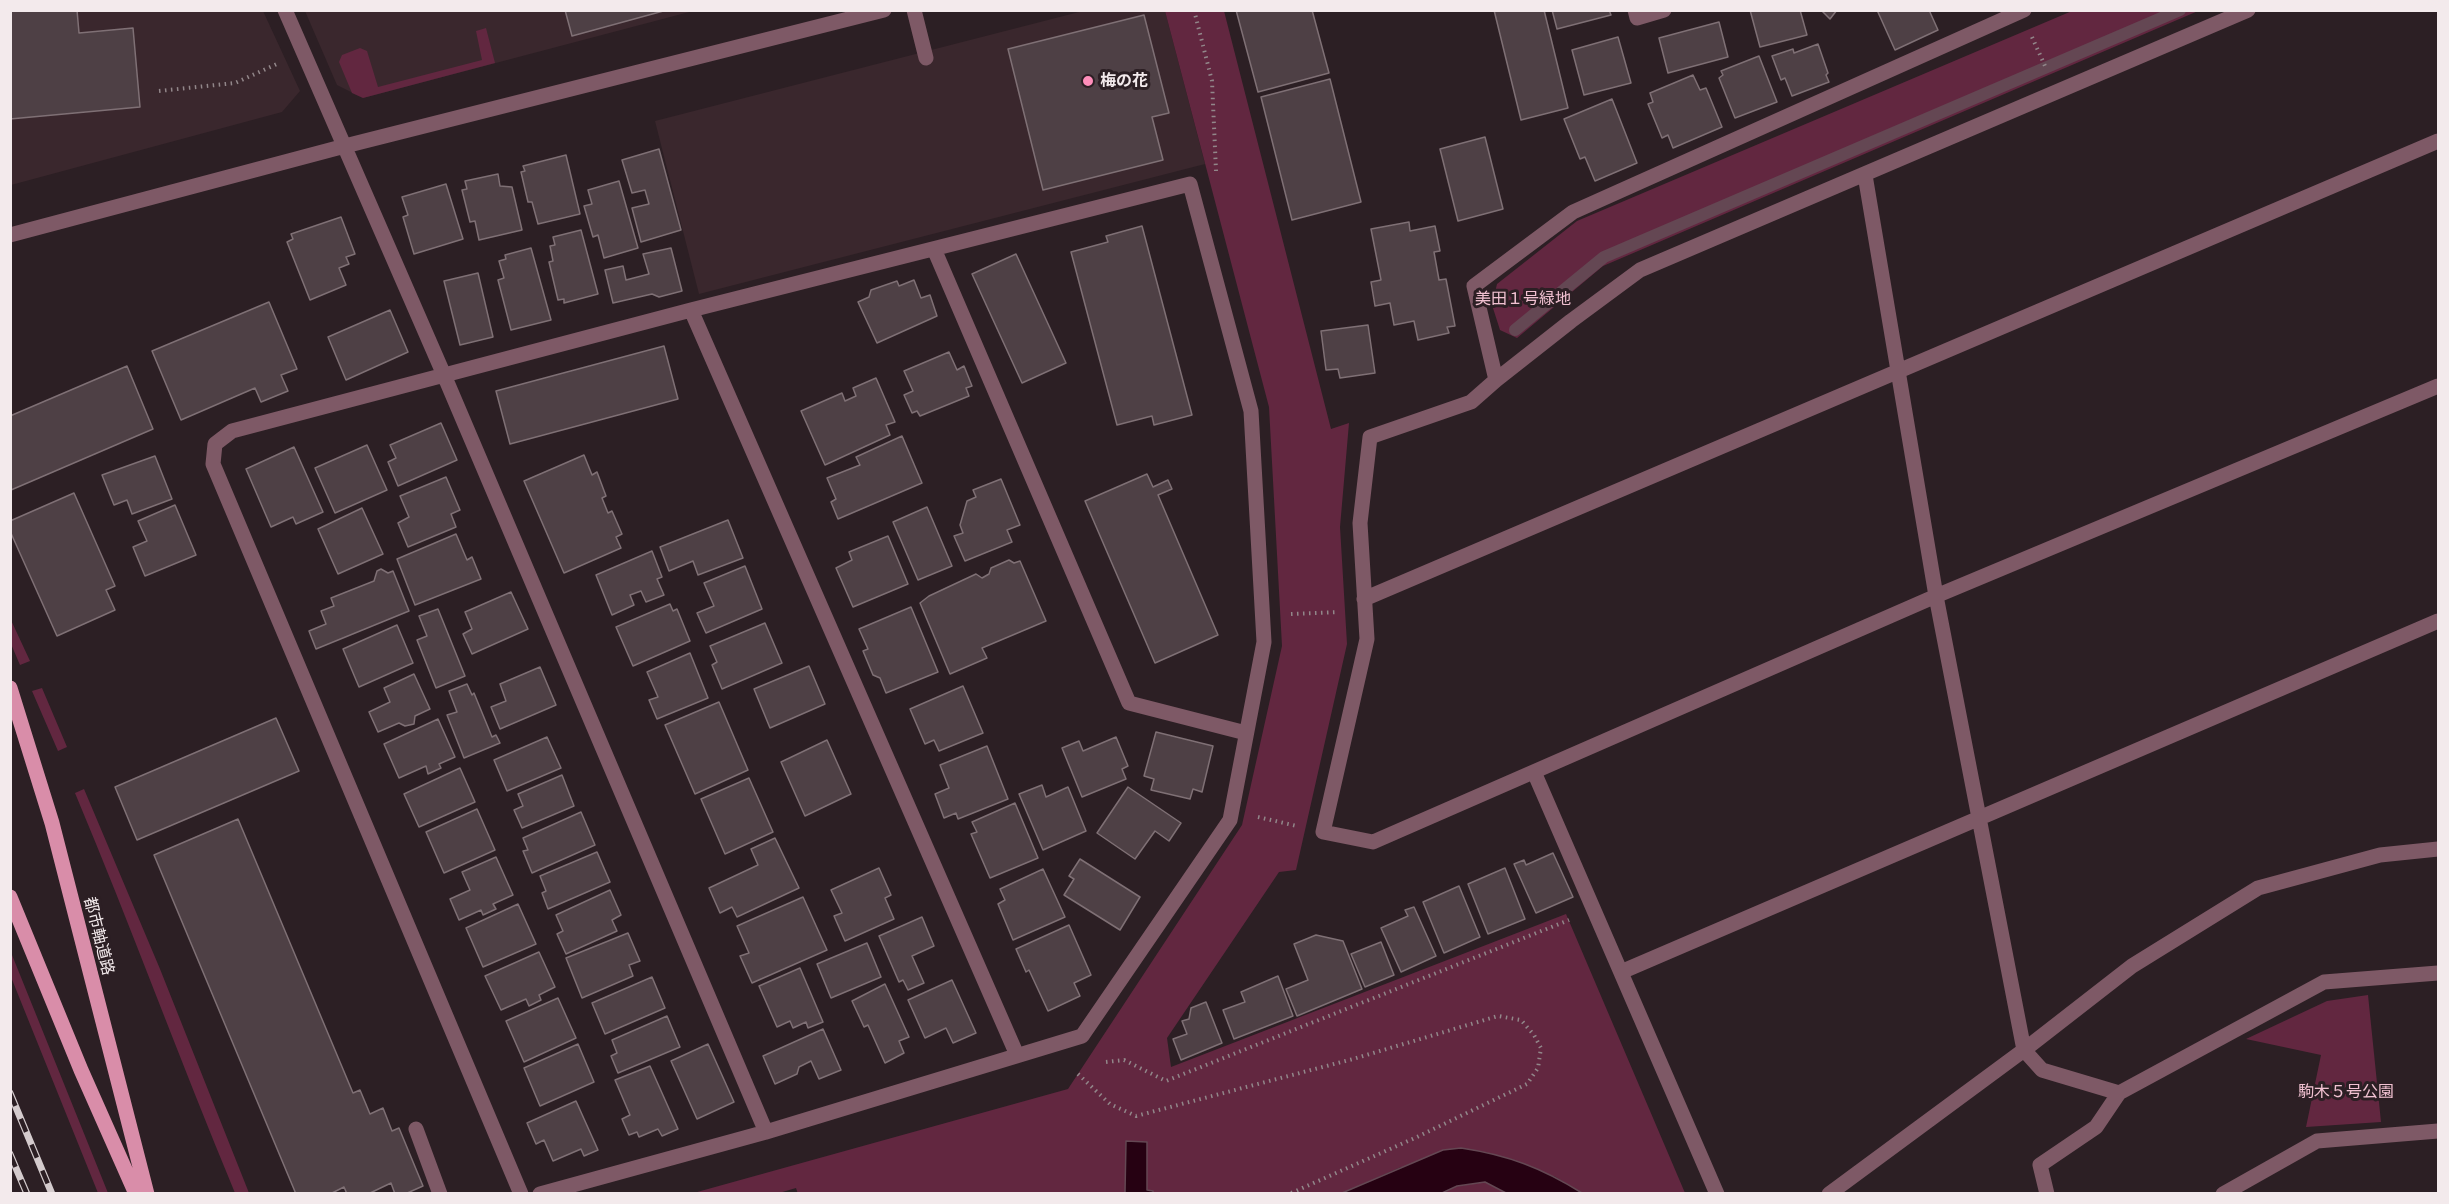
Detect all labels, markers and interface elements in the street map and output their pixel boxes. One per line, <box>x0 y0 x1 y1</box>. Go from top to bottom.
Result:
place label: 梅の花 <box>1100 71 1148 91</box>
marker: 梅の花 <box>1081 74 1095 88</box>
park label: 美田１号緑地 <box>1475 289 1571 309</box>
street label: 都市軸道路 <box>80 895 118 977</box>
park label: 駒木５号公園 <box>2298 1082 2394 1102</box>

